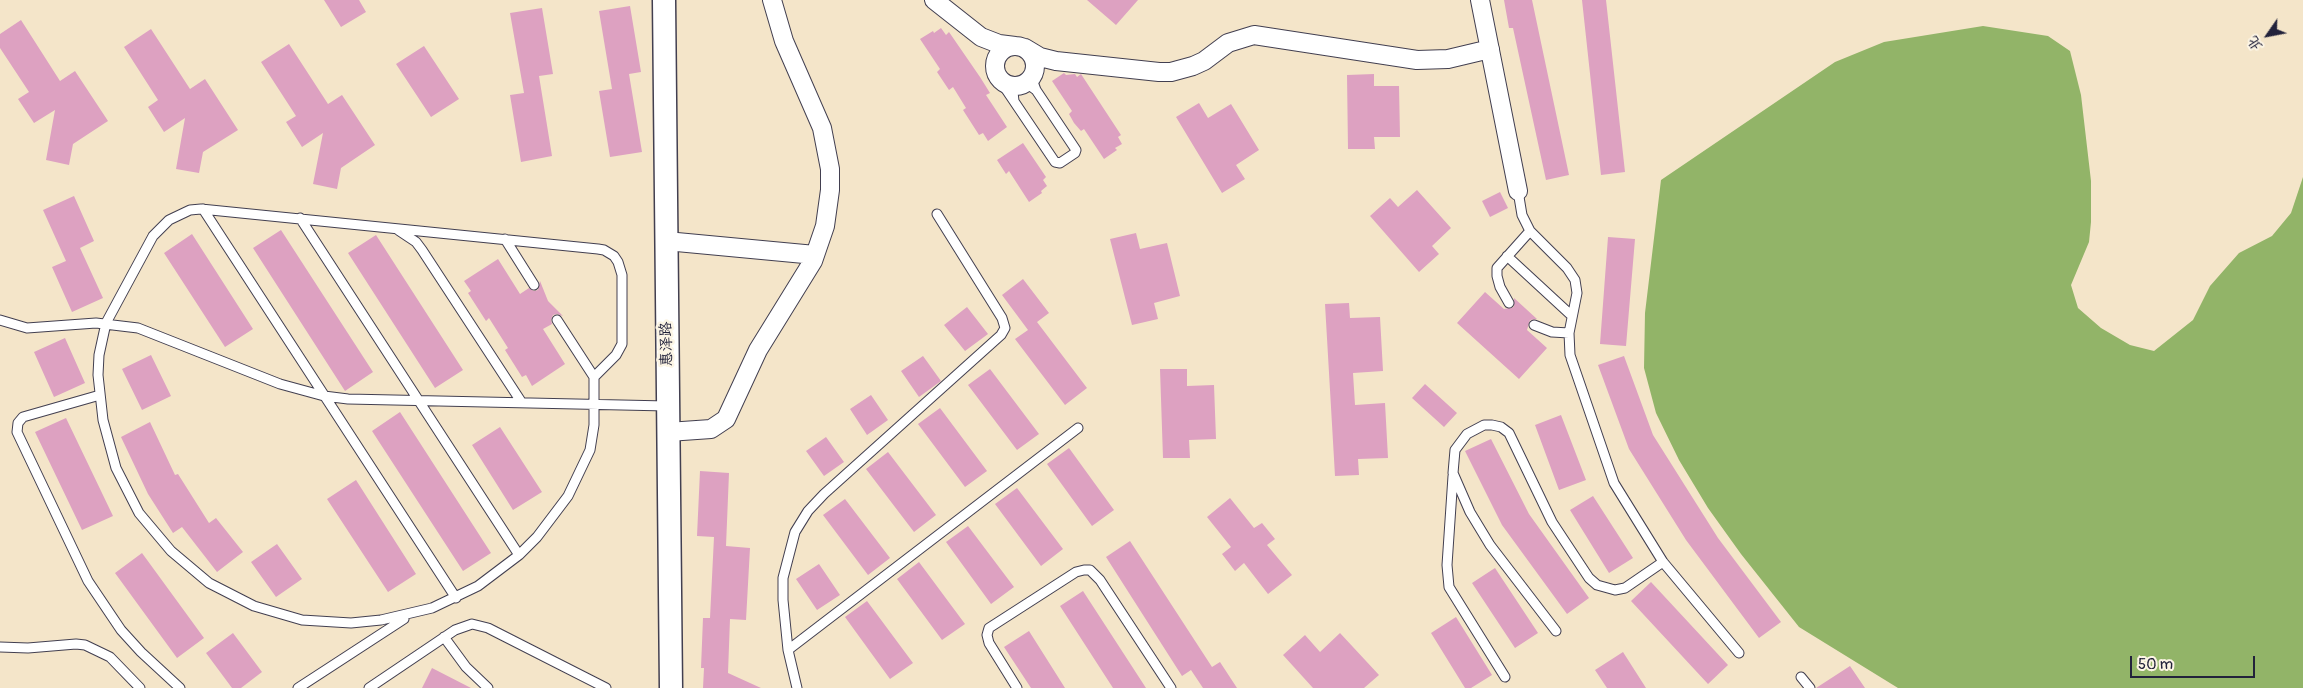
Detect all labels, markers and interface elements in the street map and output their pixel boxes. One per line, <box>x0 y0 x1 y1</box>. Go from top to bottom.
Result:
north arrow <box>2243 10 2293 60</box>
text: 北 <box>2244 33 2266 54</box>
street label: 惠泽路 <box>658 321 676 367</box>
scale bar <box>2133 646 2258 678</box>
text: 50 m <box>2138 655 2173 674</box>

